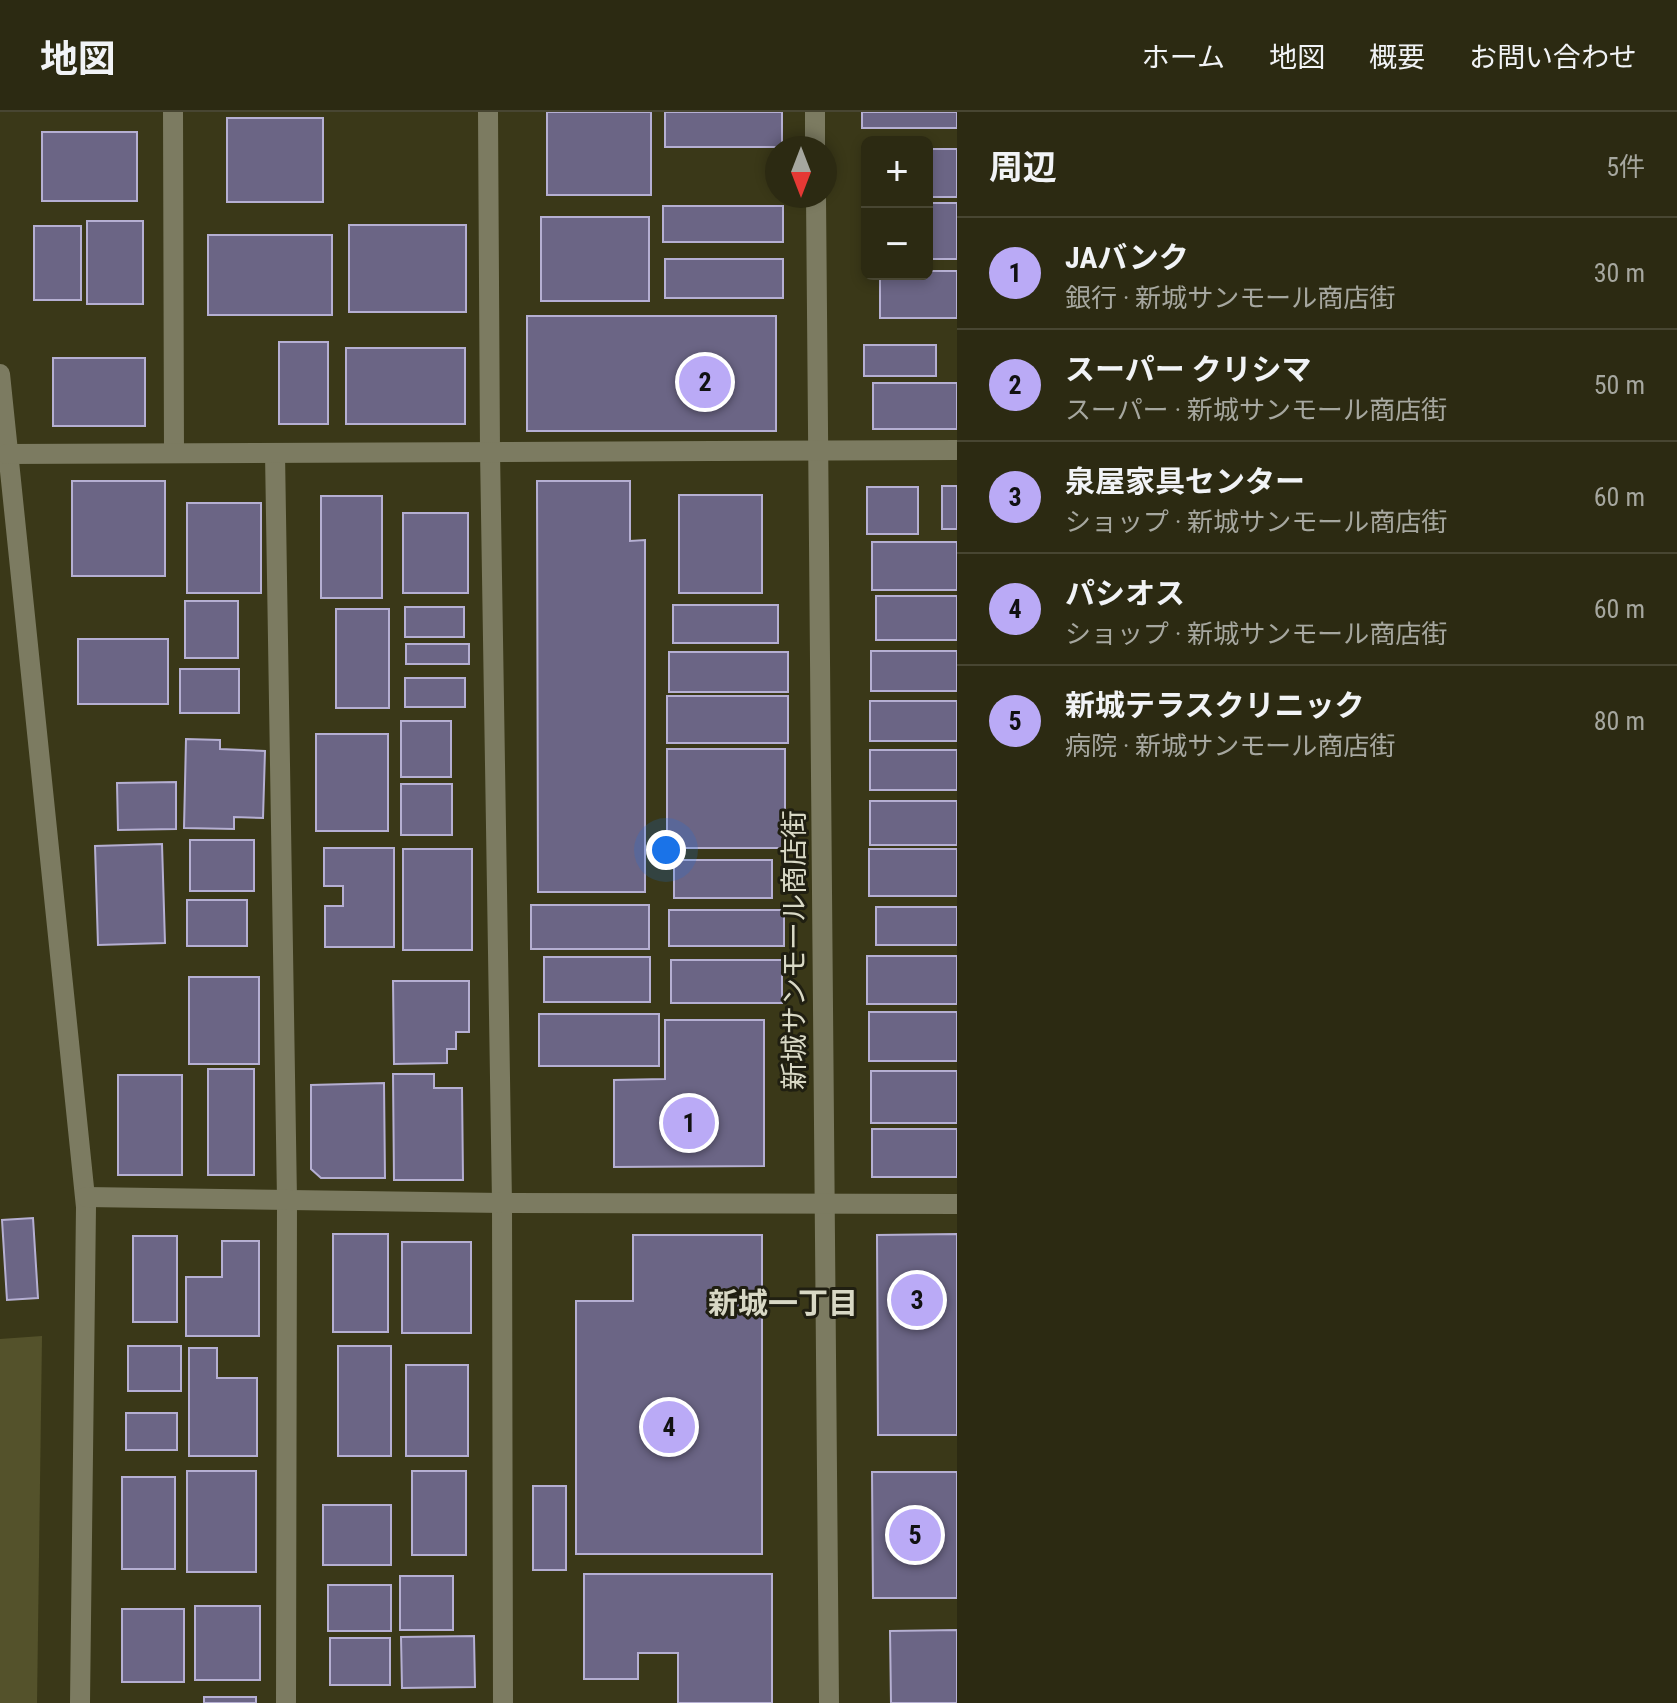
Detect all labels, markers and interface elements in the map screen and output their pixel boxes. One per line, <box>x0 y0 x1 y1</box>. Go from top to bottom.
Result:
text: 地図 <box>40 37 116 81</box>
text: ホーム <box>1142 41 1225 74</box>
text: 地図 <box>1269 41 1325 74</box>
text: 概要 <box>1369 41 1425 74</box>
text: お問い合わせ <box>1469 41 1637 74</box>
north arrow <box>765 136 837 208</box>
map controls <box>861 136 933 280</box>
button: + <box>861 136 933 208</box>
text: 周辺 <box>989 147 1057 187</box>
text: 5件 <box>1606 152 1645 182</box>
button: − <box>861 208 933 280</box>
text: JAバンク <box>1065 240 1189 275</box>
text: 1 <box>1008 258 1022 288</box>
text: 30 m <box>1594 258 1645 288</box>
text: 銀行 · 新城サンモール商店街 <box>1065 283 1395 313</box>
pin: 2 <box>679 352 731 412</box>
text: スーパー クリシマ <box>1065 352 1312 387</box>
text: 2 <box>1008 370 1022 400</box>
text: 50 m <box>1594 370 1645 400</box>
text: スーパー · 新城サンモール商店街 <box>1065 395 1447 425</box>
text: 泉屋家具センター <box>1065 464 1305 499</box>
text: 3 <box>1008 482 1022 512</box>
text: 60 m <box>1594 482 1645 512</box>
text: ショップ · 新城サンモール商店街 <box>1065 507 1447 537</box>
text: パシオス <box>1065 576 1185 611</box>
text: 4 <box>1008 594 1022 624</box>
text: 60 m <box>1594 594 1645 624</box>
text: ショップ · 新城サンモール商店街 <box>1065 619 1447 649</box>
text: 新城テラスクリニック <box>1065 688 1364 723</box>
text: 5 <box>1008 706 1022 736</box>
text: 80 m <box>1594 706 1645 736</box>
text: 病院 · 新城サンモール商店街 <box>1065 731 1395 761</box>
street label: 新城サンモール商店街 <box>778 810 811 1090</box>
your location <box>646 830 686 870</box>
pin: 1 <box>663 1093 715 1153</box>
pin: 3 <box>891 1270 943 1330</box>
district label: 新城一丁目 <box>708 1286 858 1321</box>
pin: 4 <box>643 1397 695 1457</box>
pin: 5 <box>889 1505 941 1565</box>

